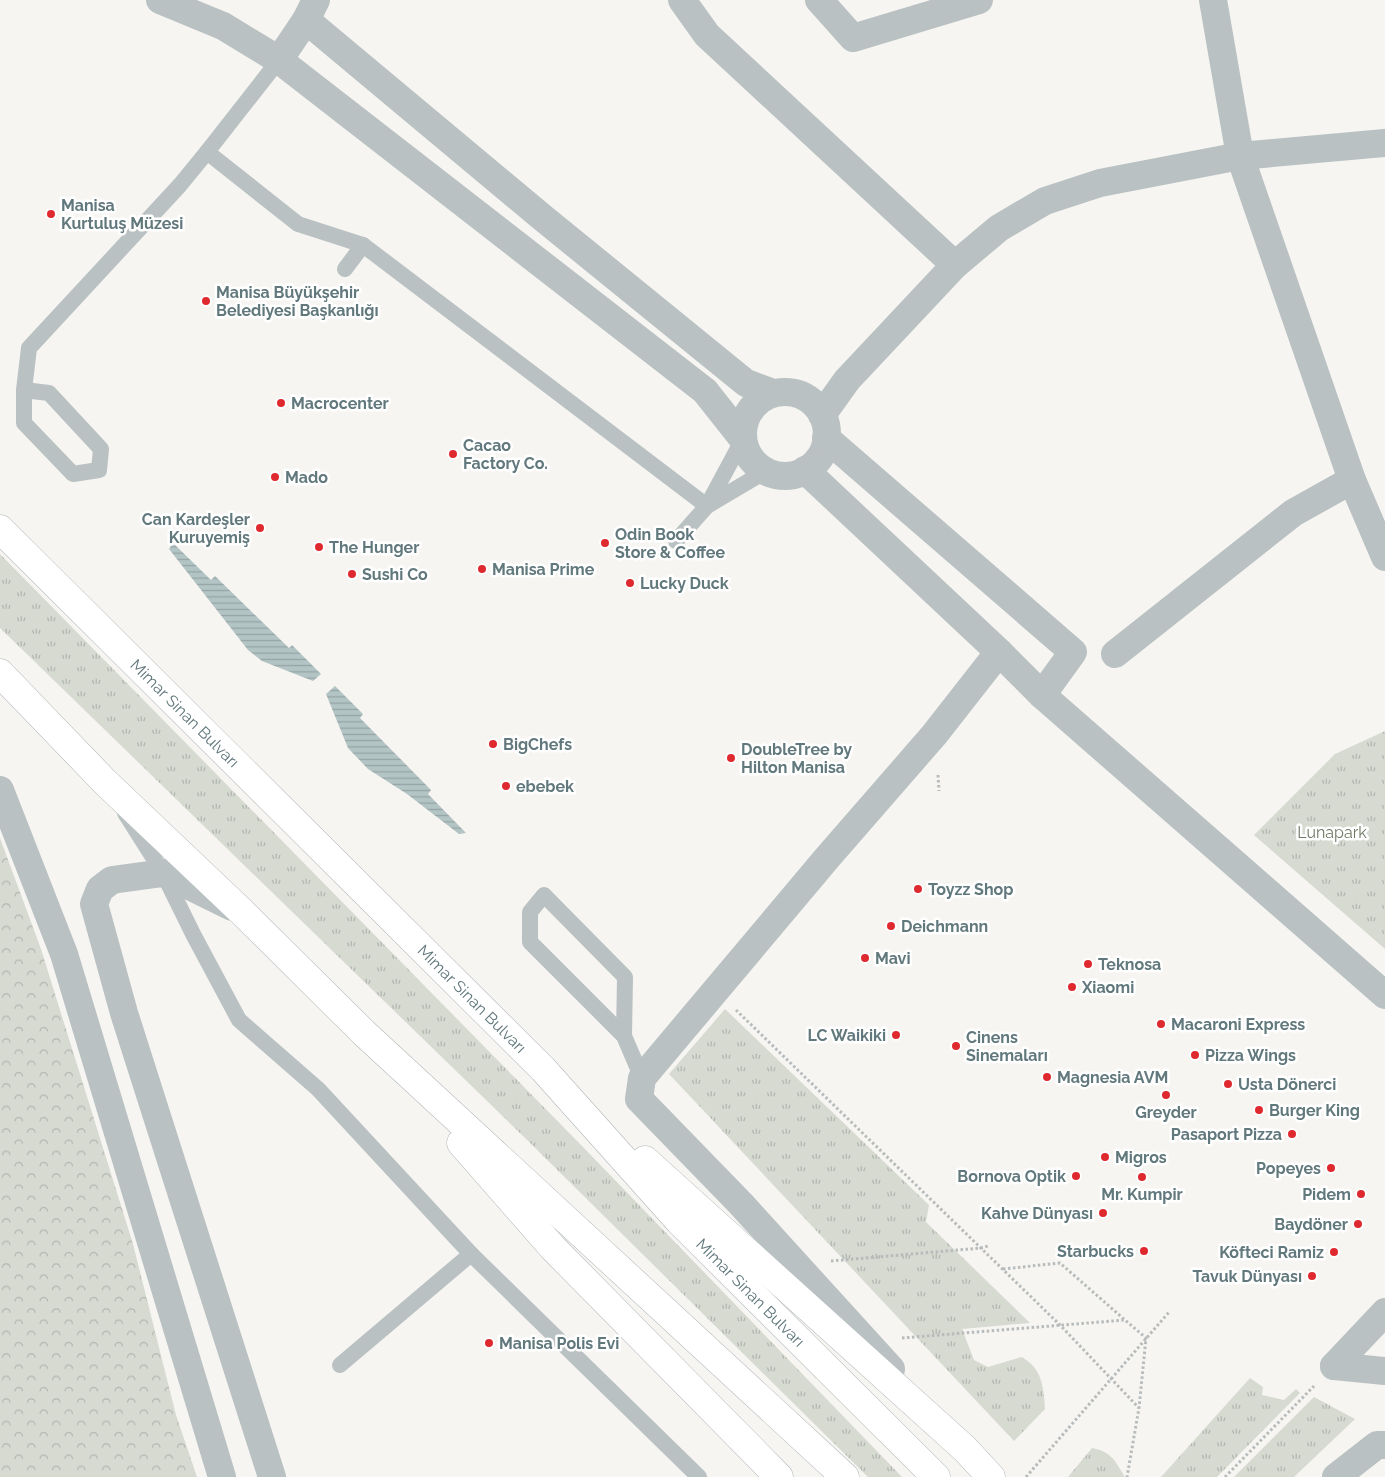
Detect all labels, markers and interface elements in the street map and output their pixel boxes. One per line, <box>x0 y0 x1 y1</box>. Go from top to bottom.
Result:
place label: Manisa Kurtuluş Müzesi <box>61 196 183 233</box>
marker: Manisa Kurtuluş Müzesi <box>45 208 57 220</box>
place label: Manisa Büyükşehir Belediyesi Başkanlığı <box>216 283 379 320</box>
marker: Manisa Büyükşehir Belediyesi Başkanlığı <box>200 295 212 307</box>
place label: Macrocenter <box>291 394 389 413</box>
marker: Macrocenter <box>275 397 287 409</box>
place label: Cacao Factory Co. <box>463 436 548 473</box>
marker: Cacao Factory Co. <box>447 448 459 460</box>
place label: Mado <box>285 468 328 487</box>
marker: Mado <box>269 471 281 483</box>
place label: Can Kardeşler Kuruyemiş <box>142 510 250 547</box>
marker: Can Kardeşler Kuruyemiş <box>254 522 266 534</box>
place label: Odin Book Store & Coffee <box>615 525 725 562</box>
marker: Odin Book Store & Coffee <box>599 537 611 549</box>
place label: The Hunger <box>329 538 419 557</box>
marker: The Hunger <box>313 541 325 553</box>
place label: Manisa Prime <box>492 560 595 579</box>
marker: Manisa Prime <box>476 563 488 575</box>
place label: Sushi Co <box>362 565 428 584</box>
marker: Sushi Co <box>346 568 358 580</box>
place label: Lucky Duck <box>640 574 729 593</box>
marker: Lucky Duck <box>624 577 636 589</box>
street label: Mimar Sinan Bulvarı <box>126 655 243 771</box>
place label: BigChefs <box>503 735 572 754</box>
marker: BigChefs <box>487 738 499 750</box>
place label: DoubleTree by Hilton Manisa <box>741 740 852 777</box>
marker: DoubleTree by Hilton Manisa <box>725 752 737 764</box>
place label: ebebek <box>516 777 574 796</box>
marker: ebebek <box>500 780 512 792</box>
park label: Lunapark <box>1297 823 1367 842</box>
place label: Toyzz Shop <box>928 880 1013 899</box>
marker: Toyzz Shop <box>912 883 924 895</box>
place label: Deichmann <box>901 917 988 936</box>
marker: Deichmann <box>885 920 897 932</box>
street label: Mimar Sinan Bulvarı <box>414 941 530 1057</box>
place label: Mavi <box>875 949 911 968</box>
marker: Mavi <box>859 952 871 964</box>
place label: Teknosa <box>1098 955 1161 974</box>
marker: Teknosa <box>1082 958 1094 970</box>
place label: Xiaomi <box>1081 978 1134 997</box>
marker: Xiaomi <box>1066 981 1078 993</box>
place label: Macaroni Express <box>1171 1015 1305 1034</box>
marker: Macaroni Express <box>1155 1018 1167 1030</box>
place label: LC Waikiki <box>807 1026 886 1045</box>
place label: Cinens Sinemaları <box>966 1028 1048 1065</box>
marker: LC Waikiki <box>890 1029 902 1041</box>
marker: Cinens Sinemaları <box>950 1040 962 1052</box>
place label: Pizza Wings <box>1205 1046 1296 1065</box>
marker: Pizza Wings <box>1189 1049 1201 1061</box>
place label: Magnesia AVM <box>1057 1068 1168 1087</box>
marker: Magnesia AVM <box>1041 1071 1053 1083</box>
place label: Usta Dönerci <box>1238 1075 1336 1094</box>
marker: Usta Dönerci <box>1222 1078 1234 1090</box>
marker: Greyder <box>1160 1089 1172 1101</box>
place label: Burger King <box>1269 1101 1360 1120</box>
place label: Greyder <box>1135 1103 1197 1122</box>
marker: Burger King <box>1253 1104 1265 1116</box>
place label: Pasaport Pizza <box>1171 1125 1282 1144</box>
marker: Pasaport Pizza <box>1286 1128 1298 1140</box>
place label: Migros <box>1115 1148 1167 1167</box>
marker: Migros <box>1099 1151 1111 1163</box>
place label: Popeyes <box>1256 1159 1321 1178</box>
marker: Popeyes <box>1325 1162 1337 1174</box>
place label: Bornova Optik <box>957 1167 1066 1186</box>
marker: Bornova Optik <box>1070 1170 1082 1182</box>
marker: Mr. Kumpir <box>1136 1171 1148 1183</box>
place label: Mr. Kumpir <box>1101 1185 1183 1204</box>
place label: Pidem <box>1302 1185 1351 1204</box>
marker: Pidem <box>1355 1188 1367 1200</box>
place label: Kahve Dünyası <box>981 1204 1093 1223</box>
marker: Kahve Dünyası <box>1097 1207 1109 1219</box>
place label: Baydöner <box>1274 1215 1348 1234</box>
marker: Baydöner <box>1352 1218 1364 1230</box>
street label: Mimar Sinan Bulvarı <box>692 1235 809 1351</box>
place label: Starbucks <box>1057 1242 1134 1261</box>
place label: Köfteci Ramiz <box>1219 1243 1324 1262</box>
marker: Starbucks <box>1138 1245 1150 1257</box>
marker: Köfteci Ramiz <box>1328 1246 1340 1258</box>
place label: Tavuk Dünyası <box>1193 1267 1302 1286</box>
marker: Tavuk Dünyası <box>1306 1270 1318 1282</box>
place label: Manisa Polis Evi <box>499 1334 619 1353</box>
marker: Manisa Polis Evi <box>483 1337 495 1349</box>

